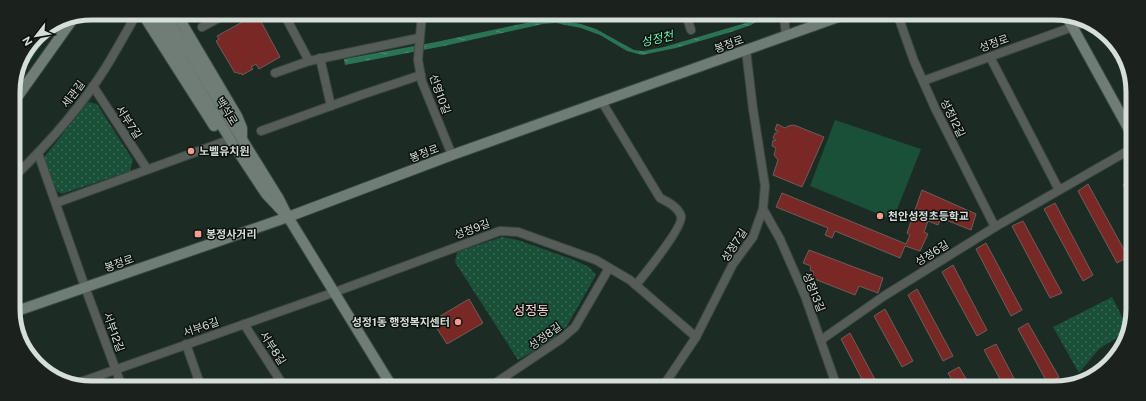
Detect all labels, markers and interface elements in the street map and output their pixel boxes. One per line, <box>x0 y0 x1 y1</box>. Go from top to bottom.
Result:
north arrow <box>16 16 56 56</box>
water label: 성정천 <box>639 28 677 50</box>
street label: 성정로 <box>978 32 1010 54</box>
street label: 봉정로 <box>713 33 745 55</box>
text: N <box>20 34 35 48</box>
street label: 선영10길 <box>427 72 453 116</box>
street label: 세관길 <box>59 78 87 110</box>
street label: 백석로 <box>214 95 240 127</box>
street label: 성정12길 <box>939 97 967 139</box>
street label: 서부7길 <box>114 103 144 141</box>
street label: 봉정로 <box>408 142 440 164</box>
place label: 노벨유치원 <box>199 145 250 157</box>
marker: 노벨유치원 <box>186 146 196 156</box>
place label: 천안성정초등학교 <box>888 210 969 222</box>
marker: 천안성정초등학교 <box>875 211 885 221</box>
street label: 성정9길 <box>452 217 492 241</box>
street label: 성정7길 <box>719 226 749 264</box>
place label: 봉정사거리 <box>206 228 257 240</box>
marker: 봉정사거리 <box>193 229 203 239</box>
street label: 성정6길 <box>913 238 951 268</box>
street label: 봉정로 <box>103 252 135 274</box>
street label: 성정13길 <box>801 270 827 314</box>
district label: 성정동 <box>513 303 549 318</box>
street label: 서부12길 <box>101 310 127 354</box>
street label: 서부6길 <box>181 315 221 339</box>
place label: 성정1동 행정복지센터 <box>352 316 450 328</box>
marker: 성정1동 행정복지센터 <box>453 317 463 327</box>
street label: 성정8길 <box>526 320 564 352</box>
street label: 서부8길 <box>258 329 288 367</box>

